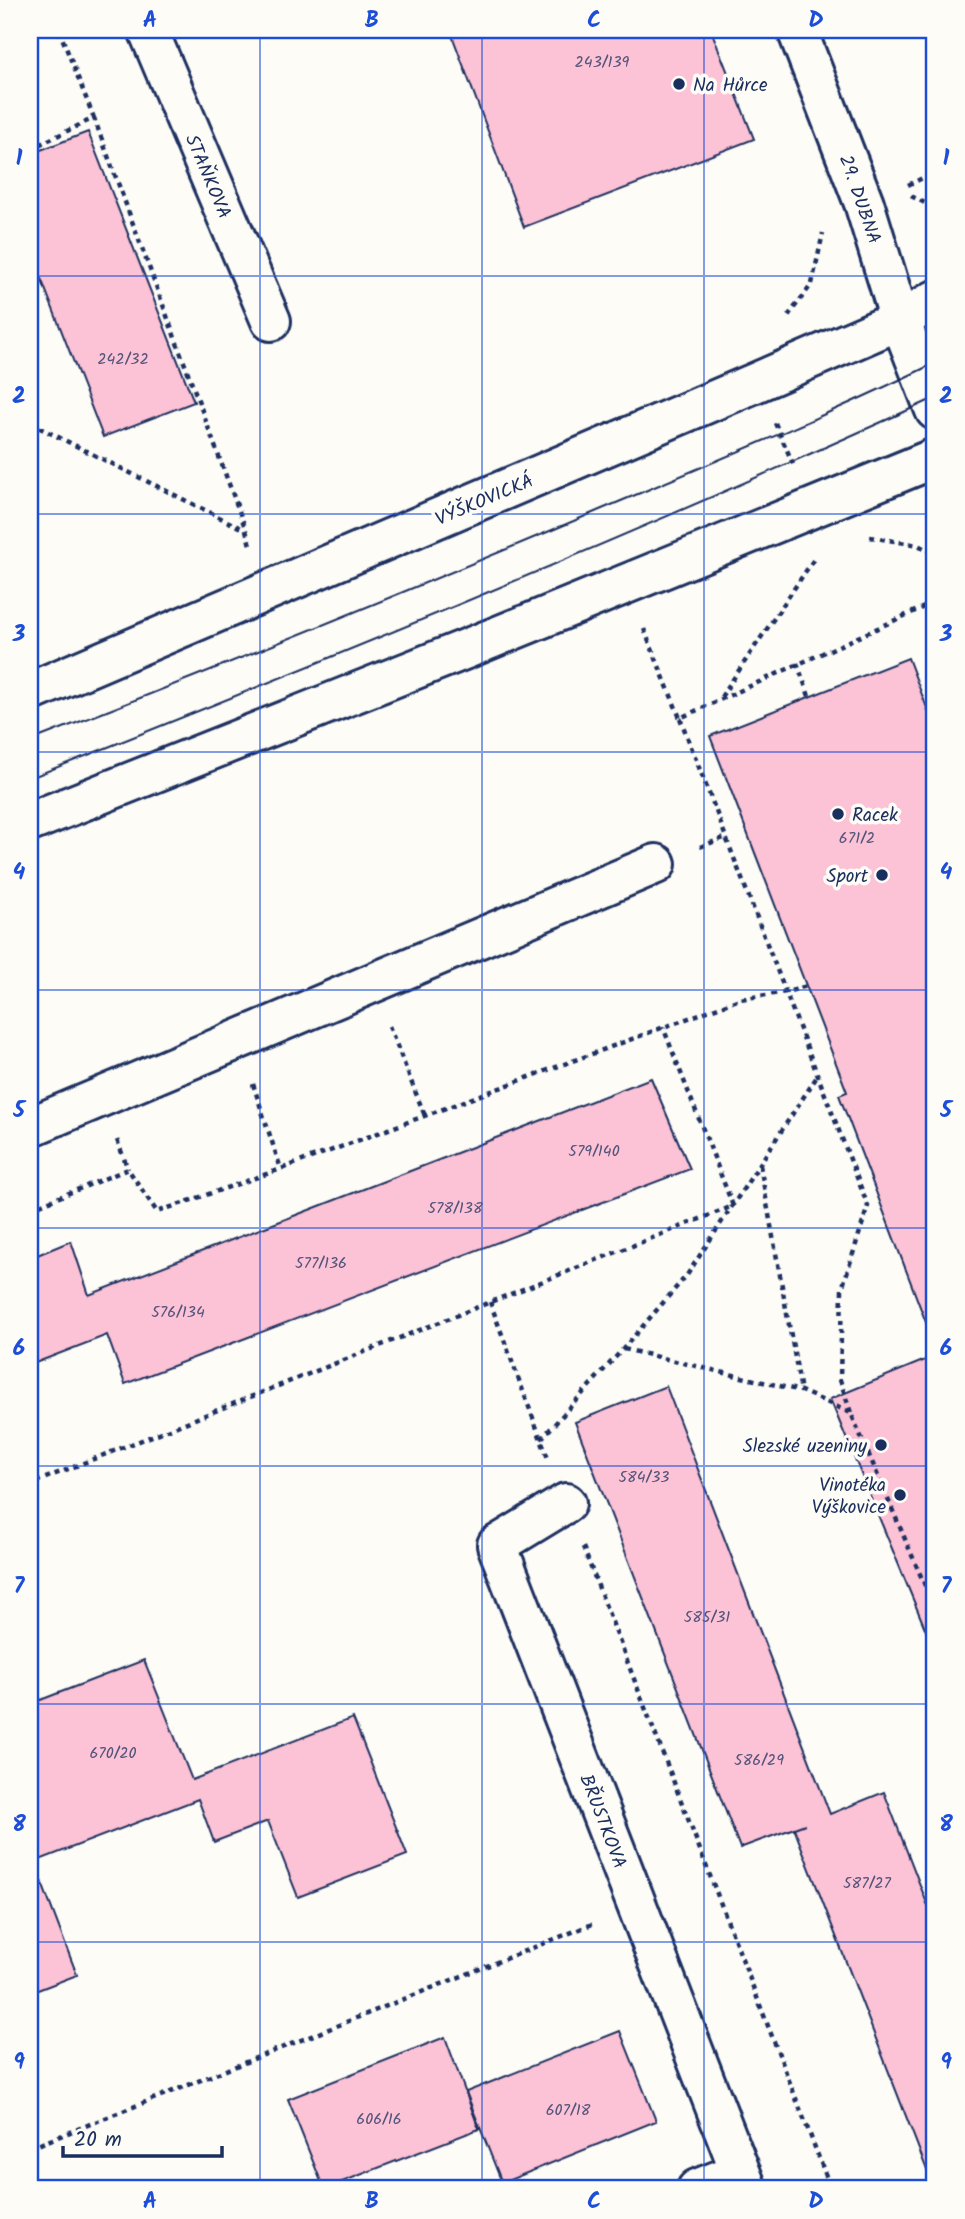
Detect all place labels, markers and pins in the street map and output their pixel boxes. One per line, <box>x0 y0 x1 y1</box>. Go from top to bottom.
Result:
place label: Na Hůrce <box>693 71 768 101</box>
marker: Na Hůrce <box>671 76 687 92</box>
place label: Racek <box>852 801 898 831</box>
marker: Racek <box>830 806 846 822</box>
place label: Sport <box>827 862 869 892</box>
marker: Sport <box>874 867 890 883</box>
place label: Slezské uzeniny <box>743 1432 868 1462</box>
marker: Slezské uzeniny <box>873 1437 889 1453</box>
place label: Vinotéka Výškovice <box>812 1471 886 1523</box>
marker: Vinotéka Výškovice <box>892 1487 908 1503</box>

